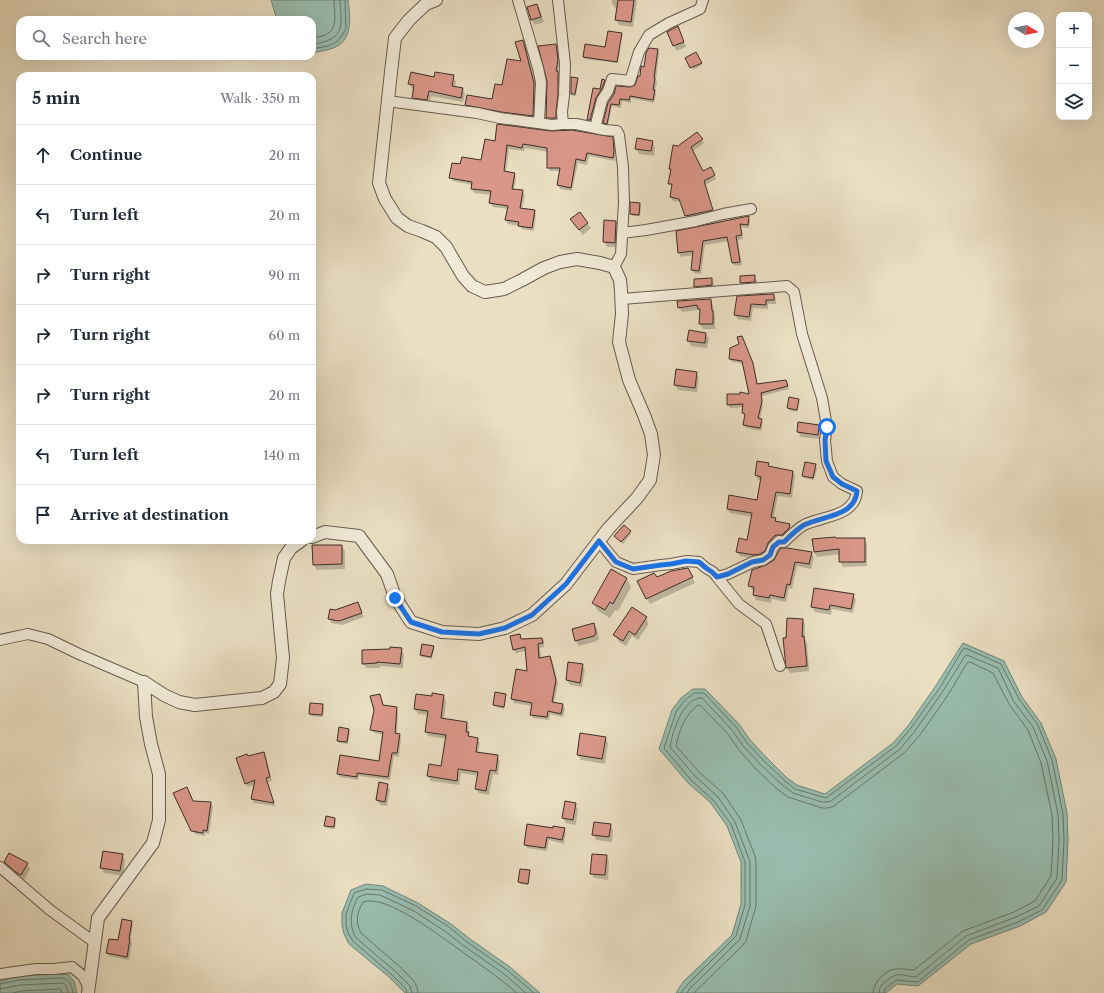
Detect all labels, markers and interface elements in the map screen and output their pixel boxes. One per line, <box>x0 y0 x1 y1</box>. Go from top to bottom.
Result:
north arrow <box>1008 12 1044 48</box>
map controls <box>1056 12 1092 120</box>
button: + <box>1056 12 1092 48</box>
search box <box>16 16 316 60</box>
icon: search <box>30 27 52 49</box>
text: Search here <box>62 29 147 48</box>
button: − <box>1056 48 1092 84</box>
button: layers <box>1056 84 1092 120</box>
text: 5 min <box>32 88 80 108</box>
text: Walk · 350 m <box>220 90 300 106</box>
icon: ahead <box>32 144 54 166</box>
text: Continue <box>70 145 142 164</box>
text: 20 m <box>269 147 300 163</box>
icon: left <box>32 204 54 226</box>
text: Turn left <box>70 205 139 224</box>
text: 20 m <box>269 207 300 223</box>
icon: right <box>32 264 54 286</box>
text: Turn right <box>70 265 150 284</box>
text: 90 m <box>269 267 300 283</box>
icon: right <box>32 324 54 346</box>
text: Turn right <box>70 325 150 344</box>
text: 60 m <box>269 327 300 343</box>
icon: right <box>32 384 54 406</box>
text: Turn right <box>70 385 150 404</box>
text: 20 m <box>269 387 300 403</box>
route start <box>818 418 836 436</box>
icon: left <box>32 444 54 466</box>
text: Turn left <box>70 445 139 464</box>
text: 140 m <box>263 447 300 463</box>
icon: arrive <box>32 504 54 526</box>
text: Arrive at destination <box>70 505 229 524</box>
route end <box>386 589 404 607</box>

